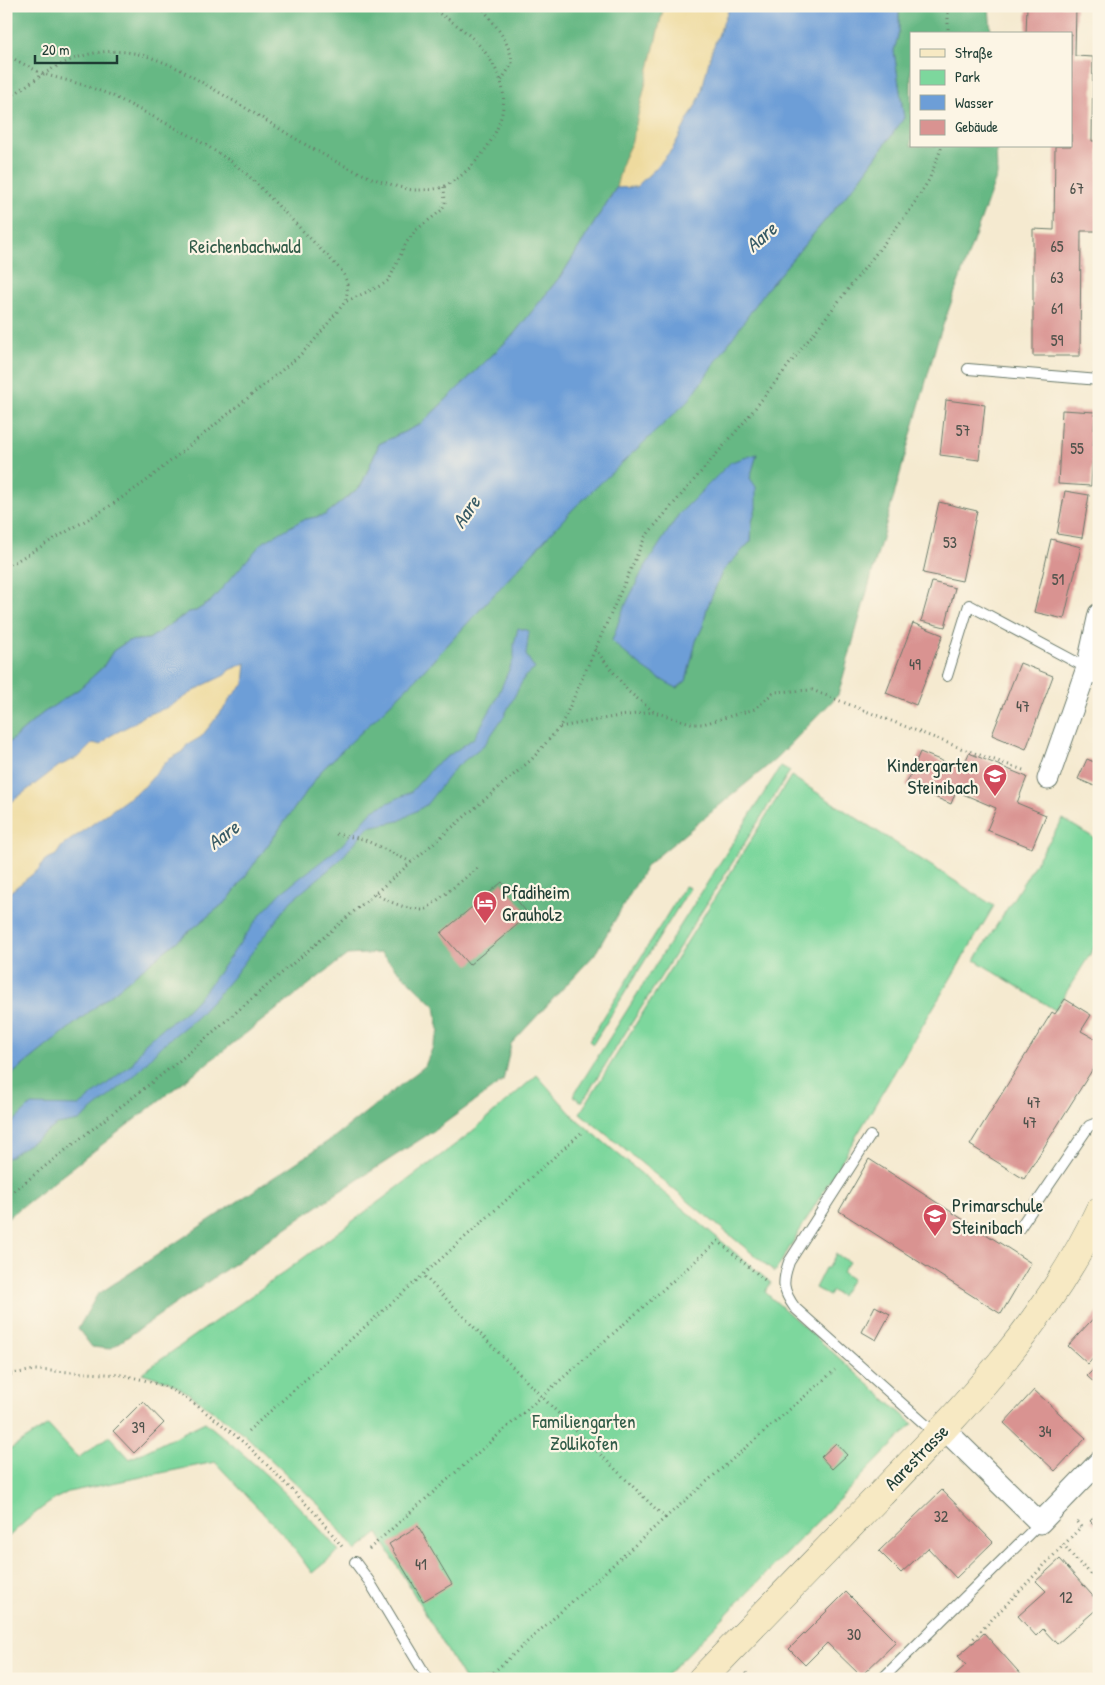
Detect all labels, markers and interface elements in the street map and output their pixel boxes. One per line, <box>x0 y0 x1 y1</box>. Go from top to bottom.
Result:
scale bar <box>35 32 118 64</box>
legend <box>910 32 1072 148</box>
text: 20 m <box>42 39 69 60</box>
text: Straße <box>955 42 993 63</box>
text: Park <box>955 66 980 87</box>
text: Wasser <box>955 92 994 113</box>
text: Gebäude <box>955 116 998 137</box>
house number: 67 <box>1070 177 1084 199</box>
water label: Aare <box>739 215 783 258</box>
park label: Reichenbachwald <box>189 233 301 259</box>
house number: 65 <box>1050 235 1064 257</box>
house number: 63 <box>1050 266 1064 288</box>
house number: 61 <box>1051 297 1063 319</box>
house number: 59 <box>1051 329 1063 351</box>
house number: 57 <box>956 419 970 441</box>
house number: 55 <box>1070 437 1084 459</box>
water label: Aare <box>445 490 487 533</box>
house number: 53 <box>943 531 957 553</box>
house number: 51 <box>1052 568 1064 590</box>
house number: 49 <box>909 653 921 675</box>
house number: 47 <box>1016 695 1030 717</box>
place label: Kindergarten Steinibach <box>887 752 978 800</box>
school or university icon: Kindergarten Steinibach <box>982 763 1008 797</box>
water label: Aare <box>201 813 245 855</box>
place label: Pfadiheim Grauholz <box>502 879 570 927</box>
hotel icon: Pfadiheim Grauholz <box>472 890 498 924</box>
house number: 47 <box>1027 1091 1041 1113</box>
house number: 47 <box>1023 1111 1037 1133</box>
place label: Primarschule Steinibach <box>952 1192 1044 1240</box>
school or university icon: Primarschule Steinibach <box>922 1203 948 1237</box>
park label: Familiengarten Zollikofen <box>531 1408 636 1456</box>
house number: 39 <box>131 1416 145 1438</box>
street label: Aarestrasse <box>878 1418 954 1496</box>
house number: 34 <box>1038 1420 1052 1442</box>
house number: 32 <box>934 1505 949 1527</box>
house number: 41 <box>415 1553 427 1575</box>
house number: 12 <box>1059 1586 1073 1608</box>
house number: 30 <box>847 1623 861 1645</box>

